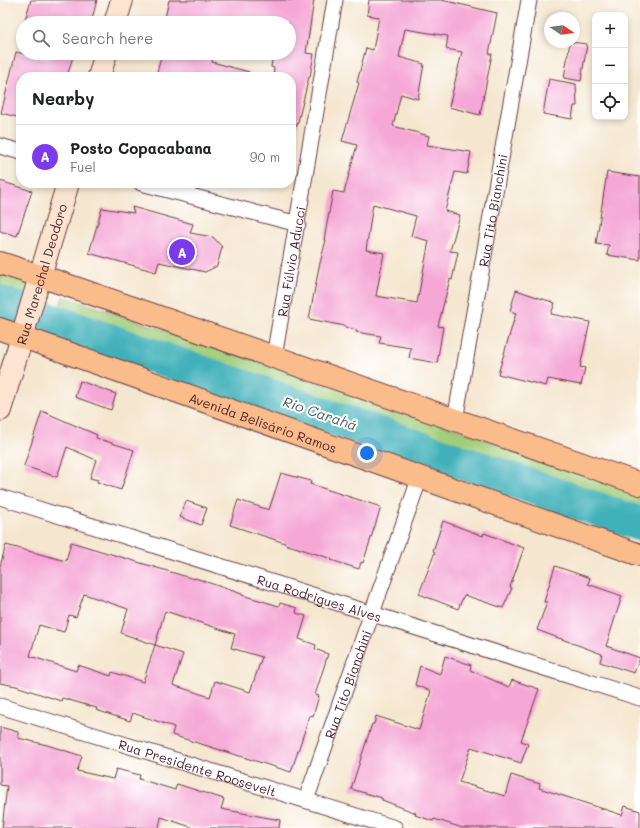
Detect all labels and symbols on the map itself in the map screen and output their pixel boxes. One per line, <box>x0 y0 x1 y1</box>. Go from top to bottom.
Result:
north arrow <box>544 12 580 48</box>
street label: Rua Tito Bianchini <box>474 153 510 268</box>
street label: Rua Marechal Deodoro <box>12 201 70 346</box>
street label: Rua Fúlvio Aducci <box>273 205 308 318</box>
pin: A <box>169 237 195 267</box>
street label: Avenida Belisário Ramos <box>187 388 339 456</box>
water label: Rio Carahá <box>280 391 360 435</box>
your location <box>357 443 377 463</box>
street label: Rua Rodrigues Alves <box>255 570 384 625</box>
street label: Rua Tito Bianchini <box>320 627 374 741</box>
street label: Rua Presidente Roosevelt <box>117 735 279 800</box>

